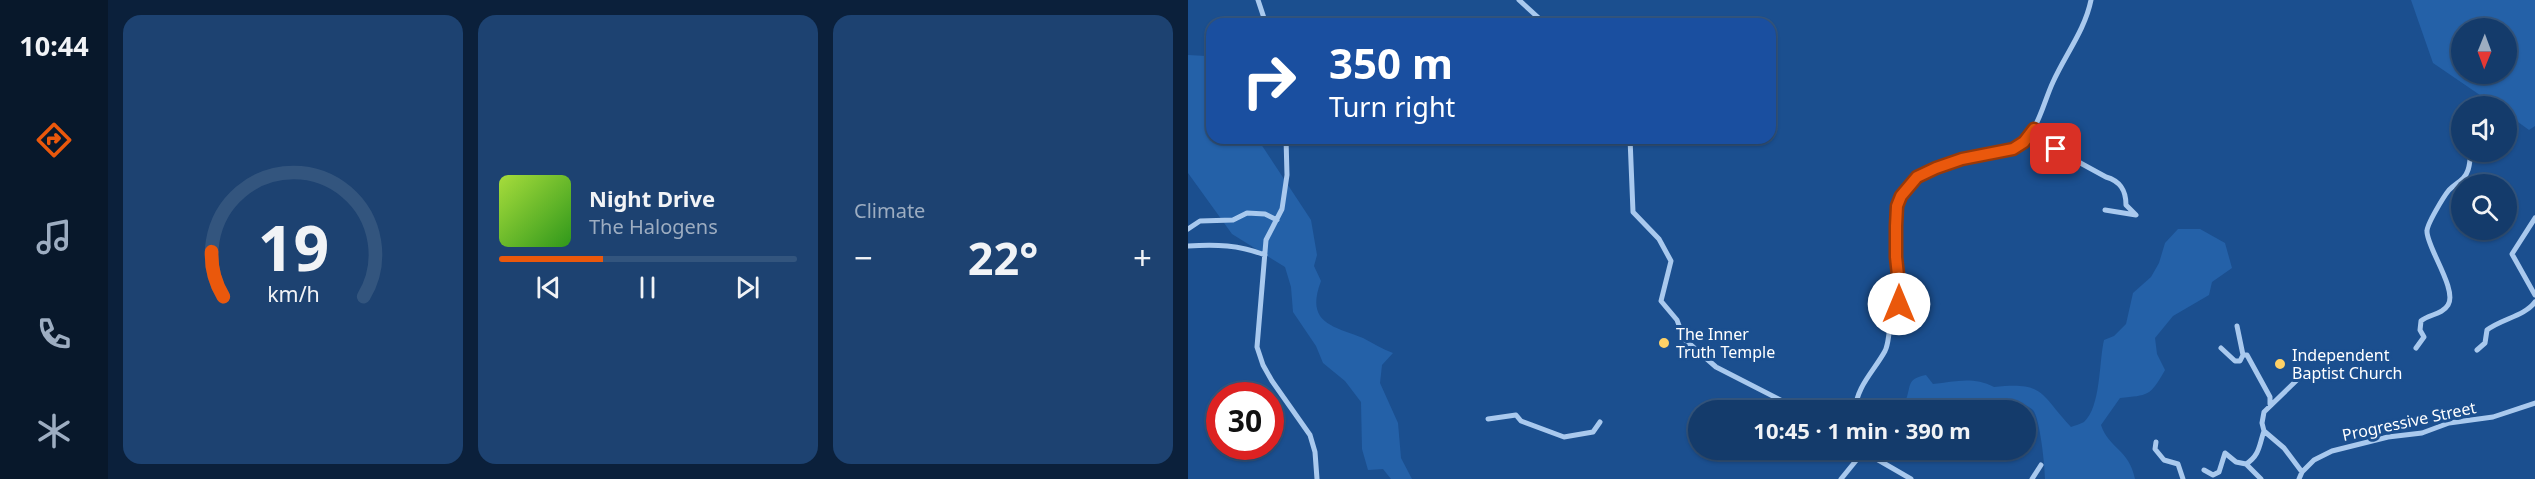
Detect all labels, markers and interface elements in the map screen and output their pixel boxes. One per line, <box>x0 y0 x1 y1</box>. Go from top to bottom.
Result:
north arrow <box>2451 18 2517 84</box>
map controls <box>2451 18 2517 240</box>
text: 10:44 <box>19 27 89 64</box>
text: 350 m <box>1329 34 1453 91</box>
icon: right <box>1230 42 1308 120</box>
text: Turn right <box>1329 88 1455 125</box>
button: sound <box>2451 96 2517 162</box>
icon: directions <box>33 119 75 161</box>
pin <box>2030 123 2081 174</box>
icon: arrive <box>2039 132 2072 165</box>
button: search <box>2451 174 2517 240</box>
text: Night Drive <box>589 183 715 213</box>
text: Climate <box>854 197 925 224</box>
text: 19 <box>257 204 329 289</box>
text: The Halogens <box>589 213 718 240</box>
icon: music <box>33 216 75 258</box>
text: 22° <box>968 227 1038 288</box>
text: − <box>854 235 873 280</box>
text: + <box>1133 235 1152 280</box>
icon: previous <box>532 271 565 304</box>
icon: pause <box>631 271 664 304</box>
icon: next <box>731 271 764 304</box>
position arrow <box>1867 272 1931 336</box>
text: km/h <box>267 279 319 308</box>
icon: phone <box>33 313 75 355</box>
place label: The Inner Truth Temple <box>1676 323 1775 363</box>
marker: The Inner Truth Temple <box>1657 336 1671 350</box>
place label: Independent Baptist Church <box>2292 344 2402 384</box>
marker: Independent Baptist Church <box>2273 357 2287 371</box>
speed limit sign: 30 <box>1206 382 1284 460</box>
street label: Progressive Street <box>2340 396 2478 446</box>
icon: climate <box>33 410 75 452</box>
text: 10:45 · 1 min · 390 m <box>1753 415 1971 445</box>

